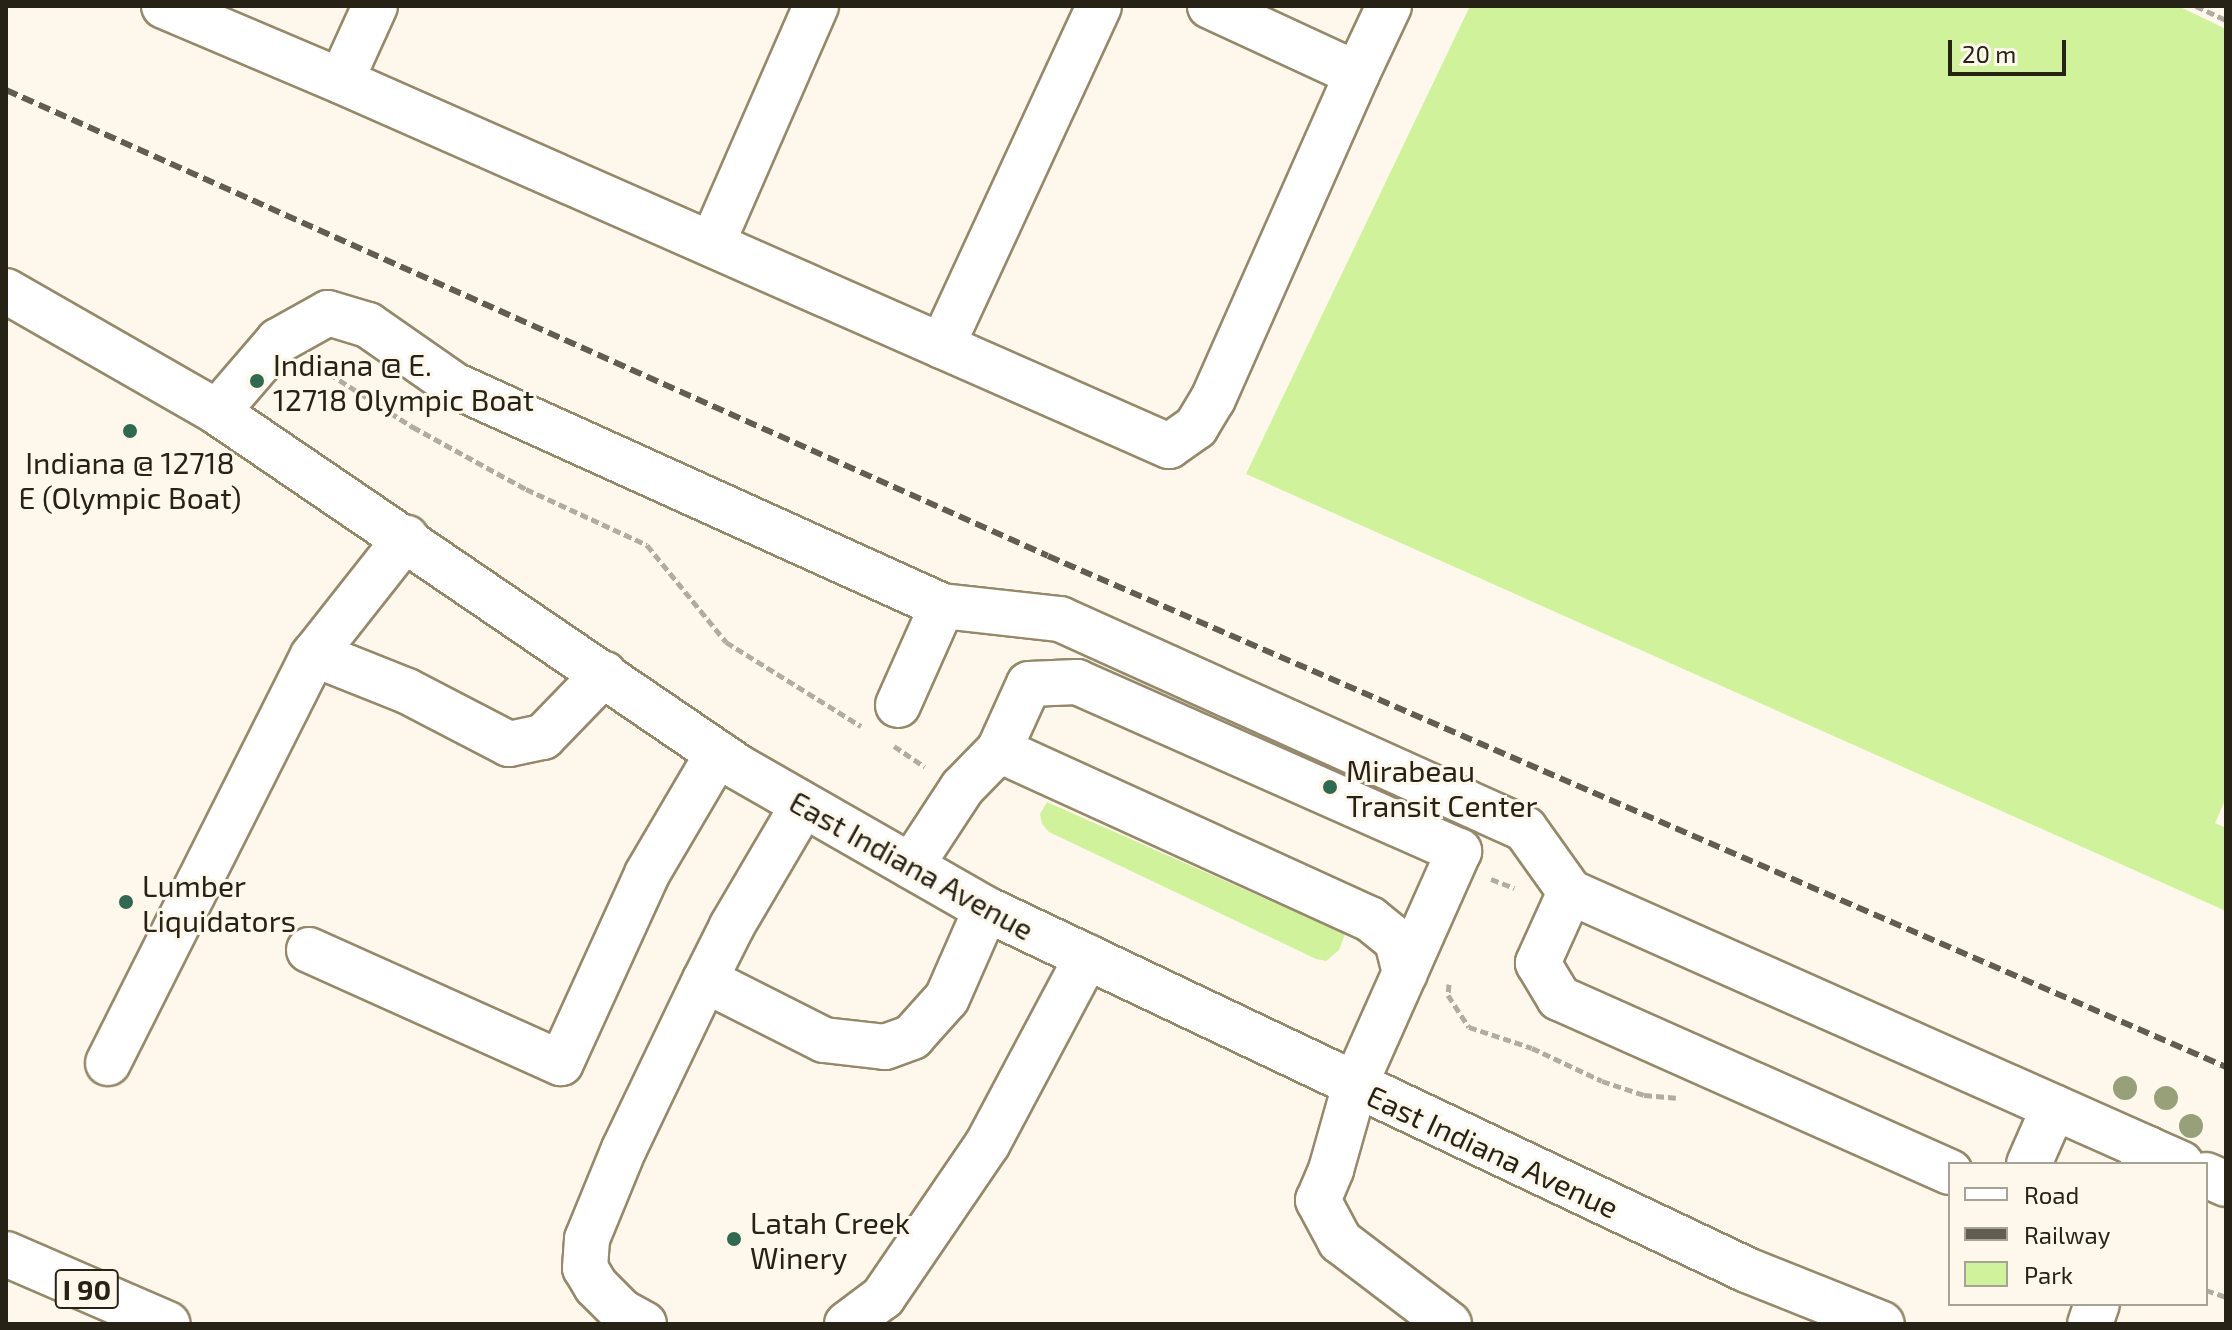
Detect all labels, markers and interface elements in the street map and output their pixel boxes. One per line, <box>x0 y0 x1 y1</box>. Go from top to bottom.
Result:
scale bar <box>1952 24 2070 74</box>
text: 20 m <box>1962 39 2016 68</box>
place label: Indiana @ E. 12718 Olympic Boat <box>273 346 534 416</box>
marker: Indiana @ E. 12718 Olympic Boat <box>248 372 266 390</box>
marker: Indiana @ 12718 E (Olympic Boat) <box>121 422 139 440</box>
place label: Indiana @ 12718 E (Olympic Boat) <box>19 444 241 514</box>
place label: Mirabeau Transit Center <box>1346 752 1538 822</box>
marker: Mirabeau Transit Center <box>1321 778 1339 796</box>
street label: East Indiana Avenue <box>783 783 1041 947</box>
place label: Lumber Liquidators <box>142 867 296 938</box>
marker: Lumber Liquidators <box>117 893 135 911</box>
street label: East Indiana Avenue <box>1361 1077 1625 1225</box>
legend <box>1948 1162 2208 1306</box>
text: Road <box>2024 1180 2079 1209</box>
place label: Latah Creek Winery <box>750 1204 910 1274</box>
text: Railway <box>2024 1220 2110 1249</box>
marker: Latah Creek Winery <box>725 1230 743 1248</box>
text: Park <box>2024 1260 2073 1289</box>
road number: I 90 <box>53 1265 121 1313</box>

